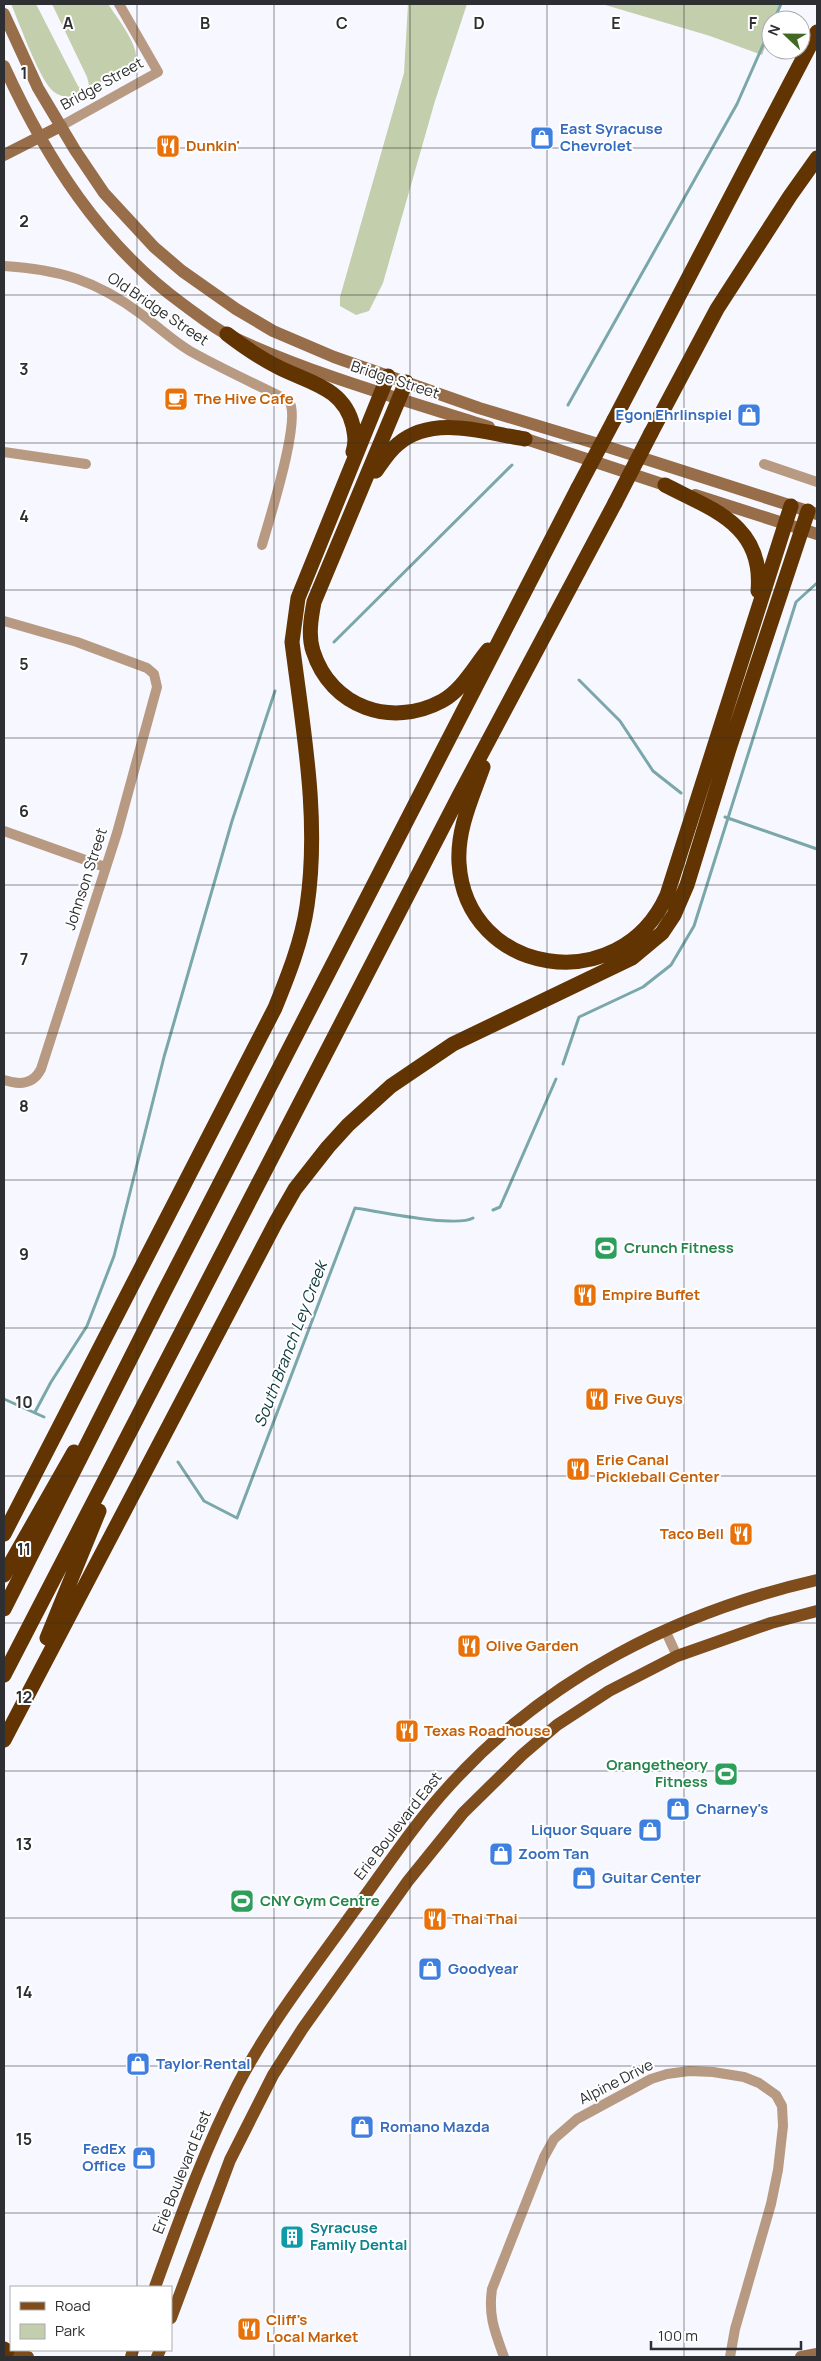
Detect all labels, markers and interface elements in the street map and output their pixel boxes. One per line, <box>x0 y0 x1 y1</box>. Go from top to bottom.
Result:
north arrow <box>761 10 811 60</box>
text: A <box>63 12 74 34</box>
text: B <box>200 12 210 34</box>
text: C <box>336 12 348 34</box>
text: D <box>473 12 485 34</box>
text: E <box>611 12 621 34</box>
text: F <box>749 12 758 34</box>
text: N <box>763 22 784 38</box>
street label: Bridge Street <box>57 52 147 115</box>
text: 1 <box>20 62 28 84</box>
place label: East Syracuse Chevrolet <box>560 118 663 156</box>
shop icon: East Syracuse Chevrolet <box>529 125 555 151</box>
restaurant icon: Dunkin' <box>155 133 181 159</box>
place label: Dunkin' <box>186 135 240 156</box>
text: 2 <box>19 210 29 232</box>
street label: Old Bridge Street <box>104 267 213 350</box>
street label: Bridge Street <box>348 355 442 404</box>
text: 3 <box>19 358 29 380</box>
cafe icon: The Hive Cafe <box>163 386 189 412</box>
place label: The Hive Cafe <box>194 388 294 409</box>
shop icon: Egon Ehrlinspiel <box>736 402 762 428</box>
place label: Egon Ehrlinspiel <box>616 404 732 425</box>
text: 4 <box>19 505 29 527</box>
text: 5 <box>19 653 29 675</box>
text: 6 <box>19 800 29 822</box>
street label: Johnson Street <box>59 825 112 933</box>
text: 7 <box>20 948 28 970</box>
text: 8 <box>19 1095 29 1117</box>
sports icon: Crunch Fitness <box>593 1235 619 1261</box>
place label: Crunch Fitness <box>624 1237 734 1258</box>
text: 9 <box>19 1243 29 1265</box>
water label: South Branch Ley Creek <box>248 1256 333 1430</box>
restaurant icon: Empire Buffet <box>572 1282 598 1308</box>
place label: Empire Buffet <box>602 1284 700 1305</box>
restaurant icon: Five Guys <box>584 1386 610 1412</box>
place label: Five Guys <box>614 1388 683 1409</box>
text: 10 <box>15 1391 33 1413</box>
place label: Erie Canal Pickleball Center <box>596 1449 719 1487</box>
restaurant icon: Erie Canal Pickleball Center <box>565 1456 591 1482</box>
restaurant icon: Taco Bell <box>728 1521 754 1547</box>
place label: Taco Bell <box>660 1523 724 1544</box>
text: 11 <box>17 1538 31 1560</box>
restaurant icon: Olive Garden <box>456 1633 482 1659</box>
place label: Olive Garden <box>486 1635 579 1656</box>
text: 12 <box>16 1686 32 1708</box>
restaurant icon: Texas Roadhouse <box>394 1718 420 1744</box>
place label: Texas Roadhouse <box>424 1720 551 1741</box>
place label: Orangetheory Fitness <box>606 1754 709 1792</box>
sports icon: Orangetheory Fitness <box>713 1761 739 1787</box>
street label: Erie Boulevard East <box>349 1767 446 1884</box>
shop icon: Charney's <box>665 1796 691 1822</box>
place label: Charney's <box>696 1798 768 1819</box>
shop icon: Liquor Square <box>637 1817 663 1843</box>
place label: Liquor Square <box>531 1819 632 1840</box>
text: 13 <box>16 1833 32 1855</box>
shop icon: Zoom Tan <box>488 1841 514 1867</box>
place label: Zoom Tan <box>518 1843 589 1864</box>
shop icon: Guitar Center <box>571 1865 597 1891</box>
place label: Guitar Center <box>602 1867 701 1888</box>
sports icon: CNY Gym Centre <box>229 1888 255 1914</box>
place label: CNY Gym Centre <box>260 1890 380 1911</box>
restaurant icon: Thai Thai <box>422 1906 448 1932</box>
place label: Thai Thai <box>452 1908 518 1929</box>
shop icon: Goodyear <box>417 1956 443 1982</box>
place label: Goodyear <box>448 1958 518 1979</box>
text: 14 <box>16 1981 32 2003</box>
shop icon: Taylor Rental <box>125 2051 151 2077</box>
place label: Taylor Rental <box>156 2053 251 2074</box>
street label: Alpine Drive <box>575 2054 657 2109</box>
street label: Erie Boulevard East <box>147 2107 216 2237</box>
shop icon: Romano Mazda <box>349 2114 375 2140</box>
place label: Romano Mazda <box>380 2116 490 2137</box>
text: 15 <box>16 2128 32 2150</box>
place label: FedEx Office <box>82 2138 127 2176</box>
shop icon: FedEx Office <box>131 2145 157 2171</box>
place label: Syracuse Family Dental <box>310 2217 408 2255</box>
building icon: Syracuse Family Dental <box>279 2224 305 2250</box>
legend <box>10 2286 172 2351</box>
text: Road <box>55 2295 91 2316</box>
place label: Cliff's Local Market <box>266 2309 359 2347</box>
restaurant icon: Cliff's Local Market <box>236 2316 262 2342</box>
scale bar <box>651 2318 801 2350</box>
text: Park <box>55 2320 85 2341</box>
text: 100 m <box>658 2325 698 2346</box>

